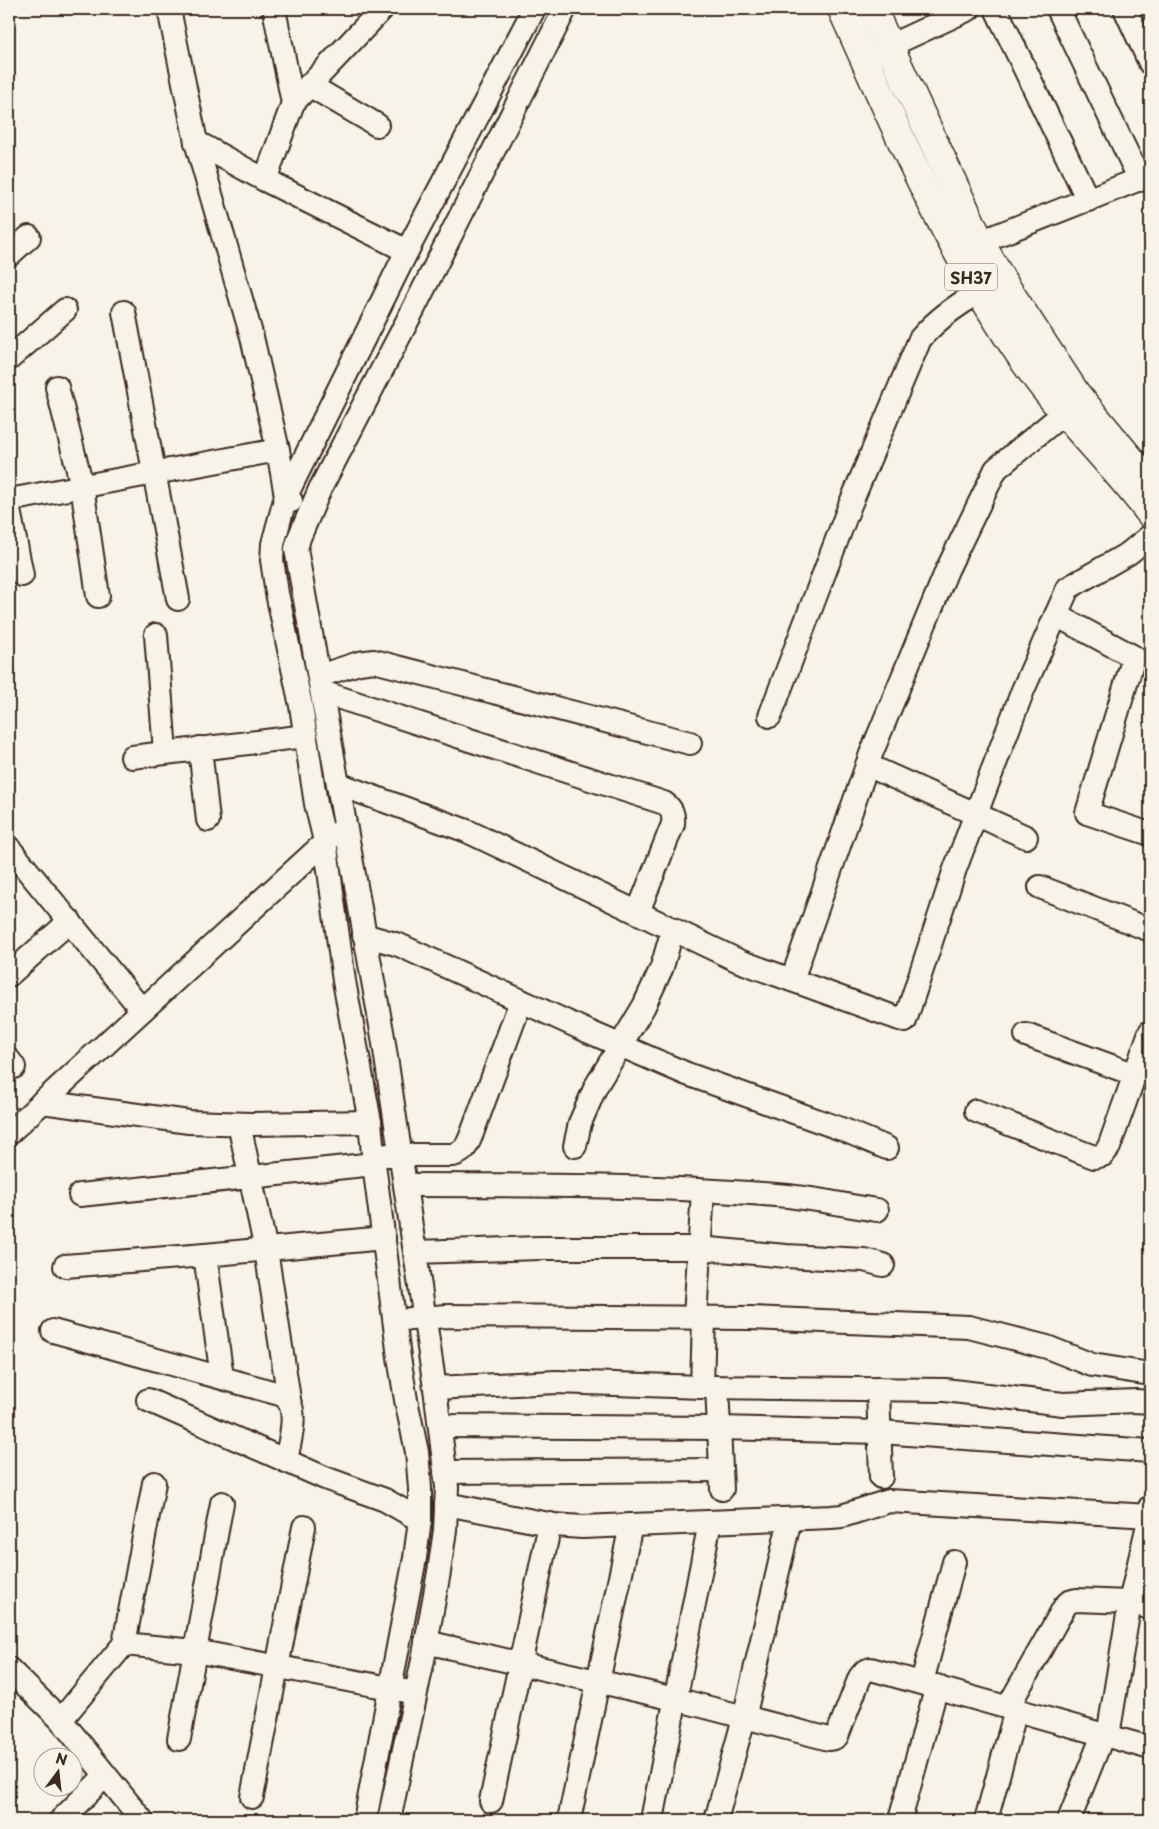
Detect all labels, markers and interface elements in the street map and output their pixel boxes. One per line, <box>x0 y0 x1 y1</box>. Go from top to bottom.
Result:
road number: SH37 <box>945 264 997 290</box>
north arrow <box>32 1746 82 1796</box>
text: N <box>53 1747 70 1771</box>

